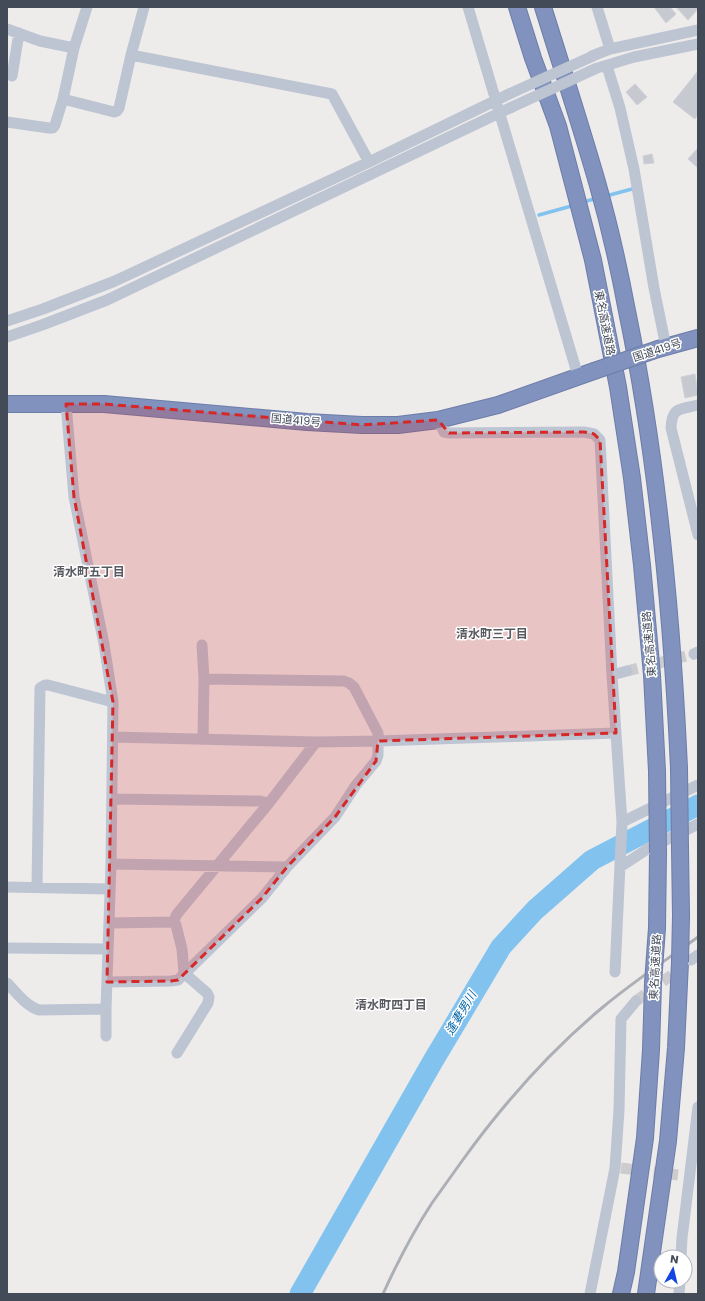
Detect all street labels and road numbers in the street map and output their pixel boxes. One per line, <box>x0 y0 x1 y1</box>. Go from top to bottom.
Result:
street label: 東名高速道路 <box>591 289 619 357</box>
street label: 国道419号 <box>631 335 683 365</box>
street label: 国道419号 <box>270 410 322 430</box>
street label: 東名高速道路 <box>638 610 660 678</box>
street label: 東名高速道路 <box>645 934 665 1000</box>

